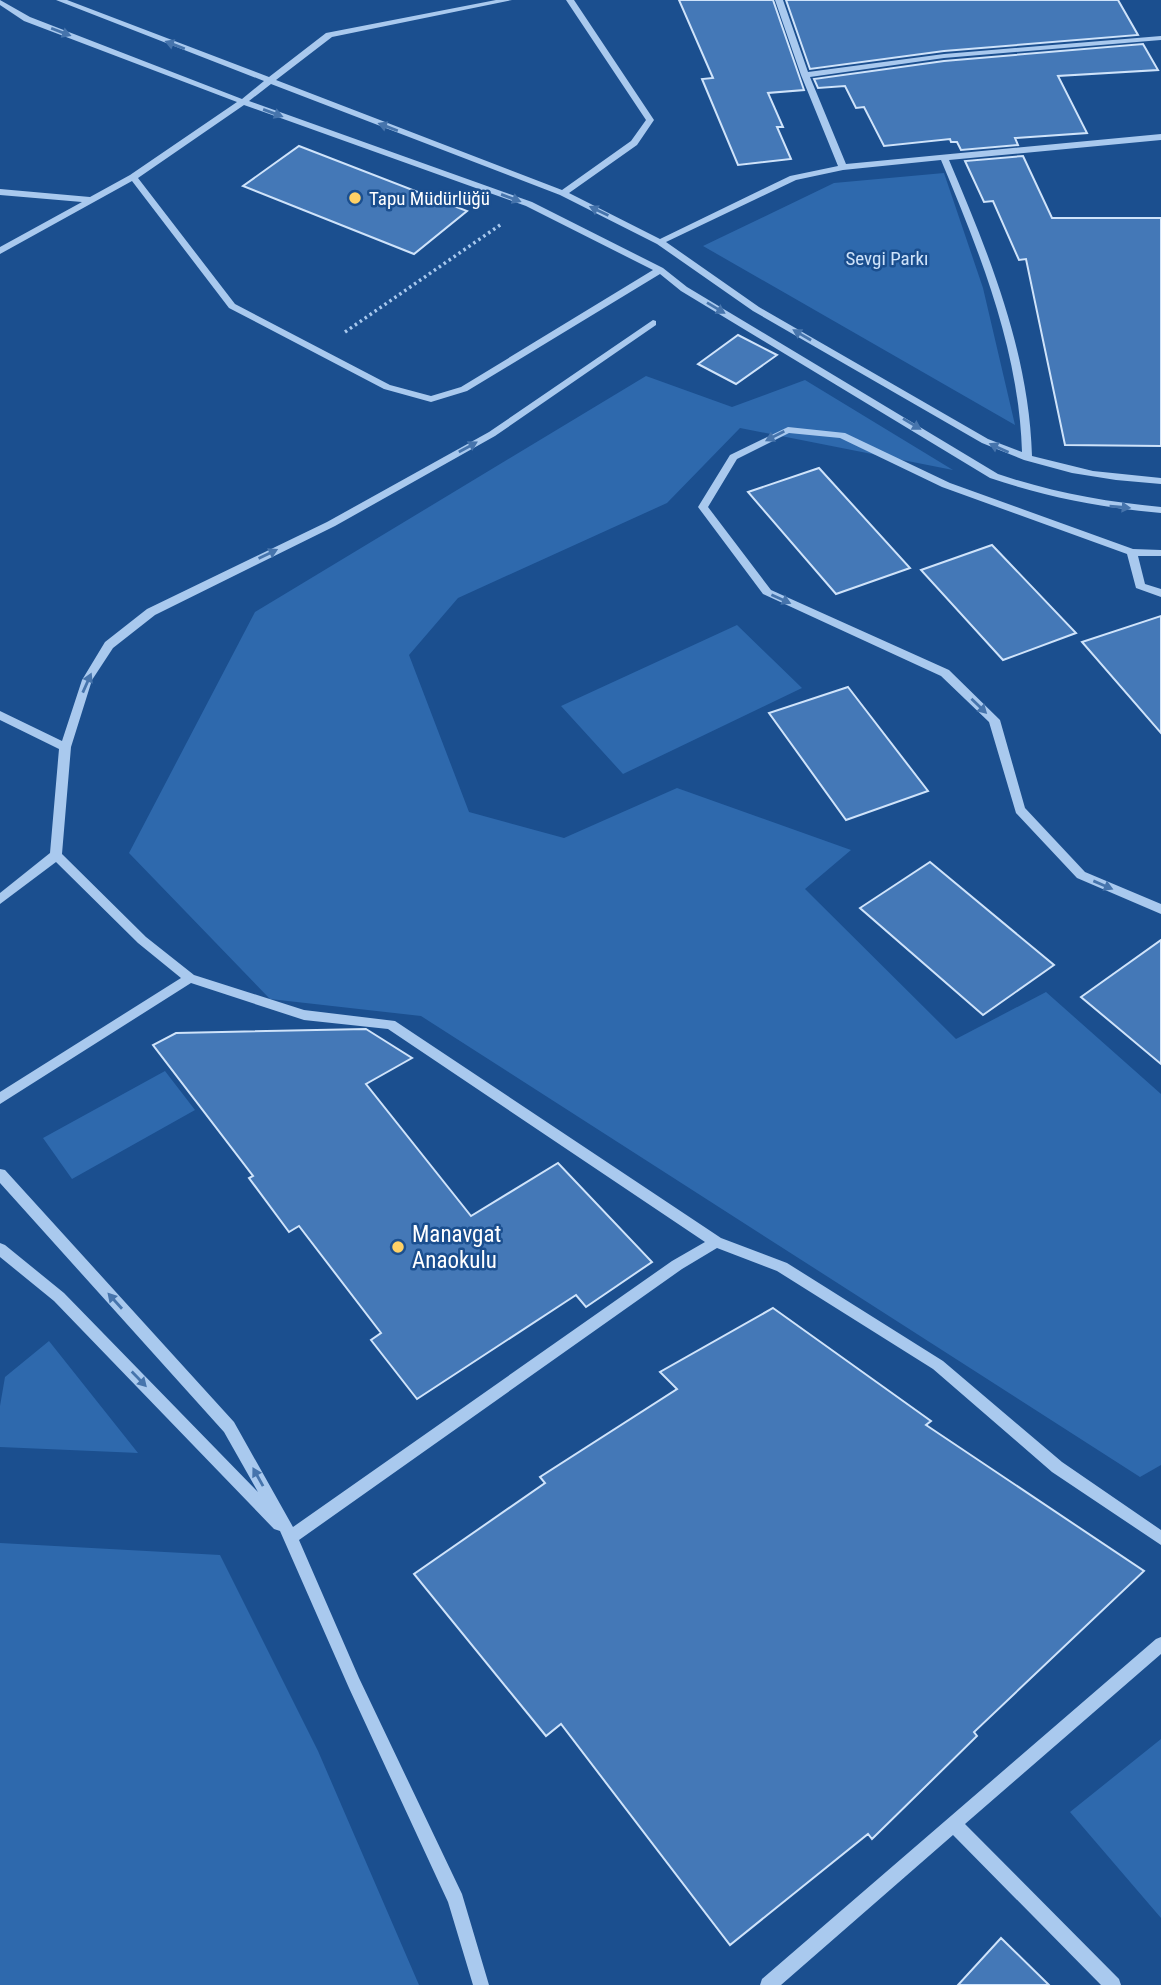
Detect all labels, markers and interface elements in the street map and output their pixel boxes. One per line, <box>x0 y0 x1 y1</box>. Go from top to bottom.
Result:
one-way arrow <box>50 27 71 38</box>
one-way arrow <box>165 40 186 51</box>
one-way arrow <box>263 108 284 119</box>
one-way arrow <box>377 121 398 132</box>
place label: Tapu Müdürlüğü <box>369 187 490 210</box>
marker: Tapu Müdürlüğü <box>347 190 363 206</box>
one-way arrow <box>500 193 521 204</box>
one-way arrow <box>589 205 609 217</box>
park label: Sevgi Parkı <box>845 247 929 270</box>
one-way arrow <box>707 302 726 314</box>
one-way arrow <box>792 329 811 341</box>
one-way arrow <box>903 418 922 430</box>
one-way arrow <box>765 429 785 441</box>
one-way arrow <box>459 441 478 453</box>
one-way arrow <box>989 442 1010 453</box>
one-way arrow <box>1109 502 1131 513</box>
one-way arrow <box>258 549 278 560</box>
one-way arrow <box>771 593 791 605</box>
one-way arrow <box>82 673 93 693</box>
one-way arrow <box>970 697 987 713</box>
one-way arrow <box>1093 879 1114 890</box>
place label: Manavgat Anaokulu <box>412 1221 501 1274</box>
marker: Manavgat Anaokulu <box>390 1239 406 1255</box>
one-way arrow <box>107 1292 123 1310</box>
one-way arrow <box>130 1371 147 1388</box>
one-way arrow <box>252 1467 264 1487</box>

